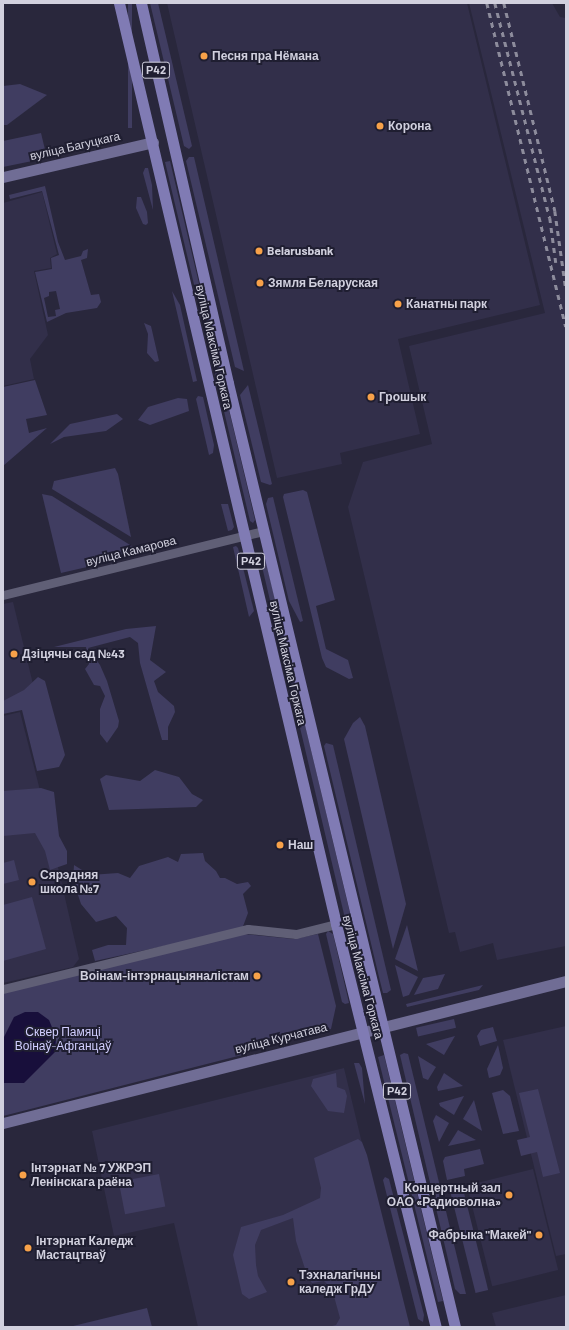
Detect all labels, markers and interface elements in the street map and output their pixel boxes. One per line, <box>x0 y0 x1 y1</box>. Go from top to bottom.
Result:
place label: Песня пра Нёмана <box>212 49 319 63</box>
marker: Песня пра Нёмана <box>199 51 209 61</box>
road number: Р42 <box>141 61 171 79</box>
place label: Корона <box>388 119 431 133</box>
marker: Корона <box>375 121 385 131</box>
street label: вуліца Багуцкага <box>28 129 122 163</box>
place label: Belarusbank <box>267 244 333 258</box>
marker: Belarusbank <box>254 246 264 256</box>
place label: Зямля Беларуская <box>268 276 378 290</box>
marker: Зямля Беларуская <box>255 278 265 288</box>
street label: вуліца Максіма Горкага <box>193 283 235 411</box>
place label: Канатны парк <box>406 297 487 311</box>
marker: Канатны парк <box>393 299 403 309</box>
place label: Грошык <box>379 390 426 404</box>
marker: Грошык <box>366 392 376 402</box>
street label: вуліца Камарова <box>84 533 178 569</box>
road number: Р42 <box>236 552 266 570</box>
street label: вуліца Максіма Горкага <box>267 599 309 727</box>
place label: Дзіцячы сад №43 <box>22 647 125 661</box>
marker: Дзіцячы сад №43 <box>9 649 19 659</box>
place label: Наш <box>288 838 313 852</box>
marker: Наш <box>275 840 285 850</box>
place label: Сярэдняя школа №7 <box>40 868 99 896</box>
marker: Сярэдняя школа №7 <box>27 877 37 887</box>
street label: вуліца Максіма Горкага <box>340 913 386 1041</box>
place label: Воінам-інтэрнацыяналістам <box>80 969 249 983</box>
marker: Воінам-інтэрнацыяналістам <box>252 971 262 981</box>
street label: вуліца Курчатава <box>233 1020 329 1056</box>
park label: Сквер Памяці Воінаў-Афганцаў <box>15 1025 111 1053</box>
road number: Р42 <box>382 1082 412 1100</box>
place label: Інтэрнат № 7 УЖРЭП Ленінскага раёна <box>31 1161 151 1189</box>
marker: Інтэрнат № 7 УЖРЭП Ленінскага раёна <box>18 1170 28 1180</box>
place label: Концертный зал ОАО «Радиоволна» <box>387 1181 501 1209</box>
marker: Концертный зал ОАО «Радиоволна» <box>504 1190 514 1200</box>
place label: Фабрыка "Макей" <box>429 1228 531 1242</box>
marker: Фабрыка "Макей" <box>534 1230 544 1240</box>
place label: Інтэрнат Каледж Мастацтваў <box>36 1234 133 1262</box>
marker: Інтэрнат Каледж Мастацтваў <box>23 1243 33 1253</box>
place label: Тэхналагічны каледж ГрДУ <box>299 1268 380 1296</box>
marker: Тэхналагічны каледж ГрДУ <box>286 1277 296 1287</box>

